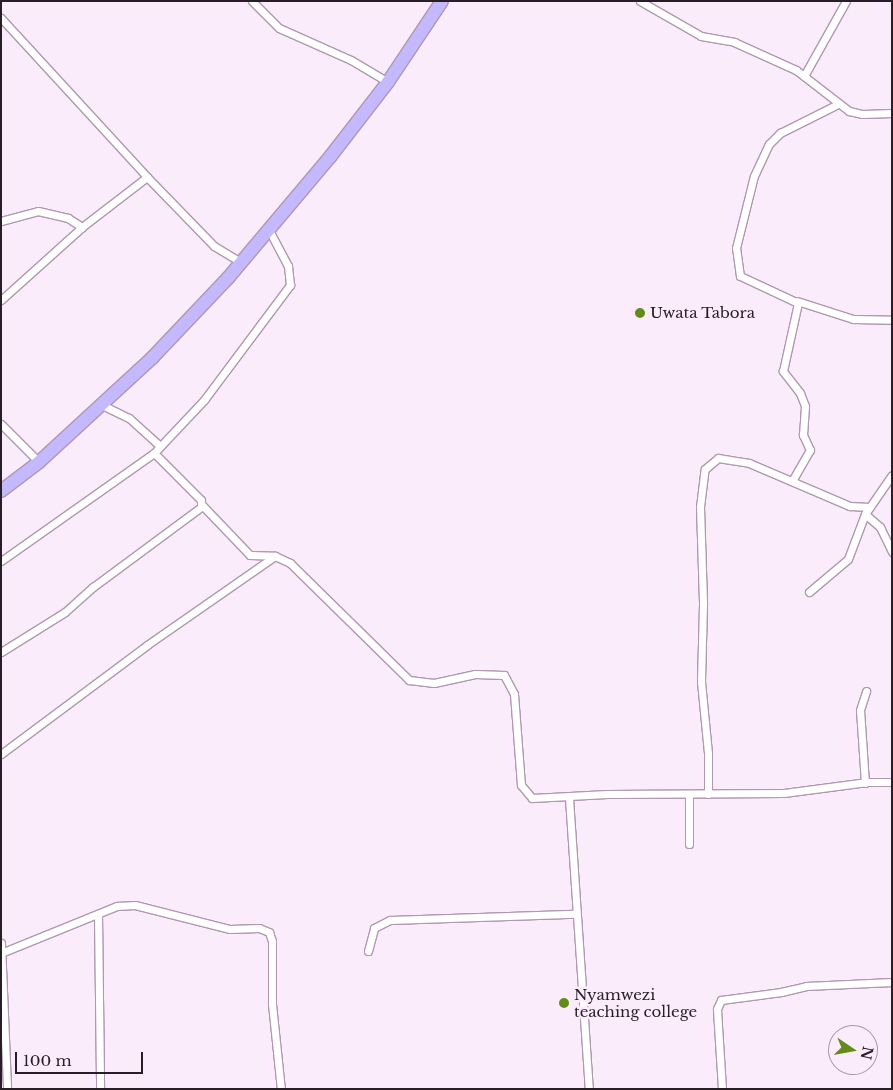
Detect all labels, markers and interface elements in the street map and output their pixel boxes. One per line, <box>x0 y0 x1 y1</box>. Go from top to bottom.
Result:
place label: Uwata Tabora <box>650 304 756 322</box>
marker: Uwata Tabora <box>634 307 646 319</box>
place label: Nyamwezi teaching college <box>574 985 697 1020</box>
marker: Nyamwezi teaching college <box>558 997 570 1009</box>
north arrow <box>828 1025 878 1075</box>
scale bar <box>18 1042 145 1074</box>
text: N <box>857 1045 877 1061</box>
text: 100 m <box>23 1051 72 1070</box>

